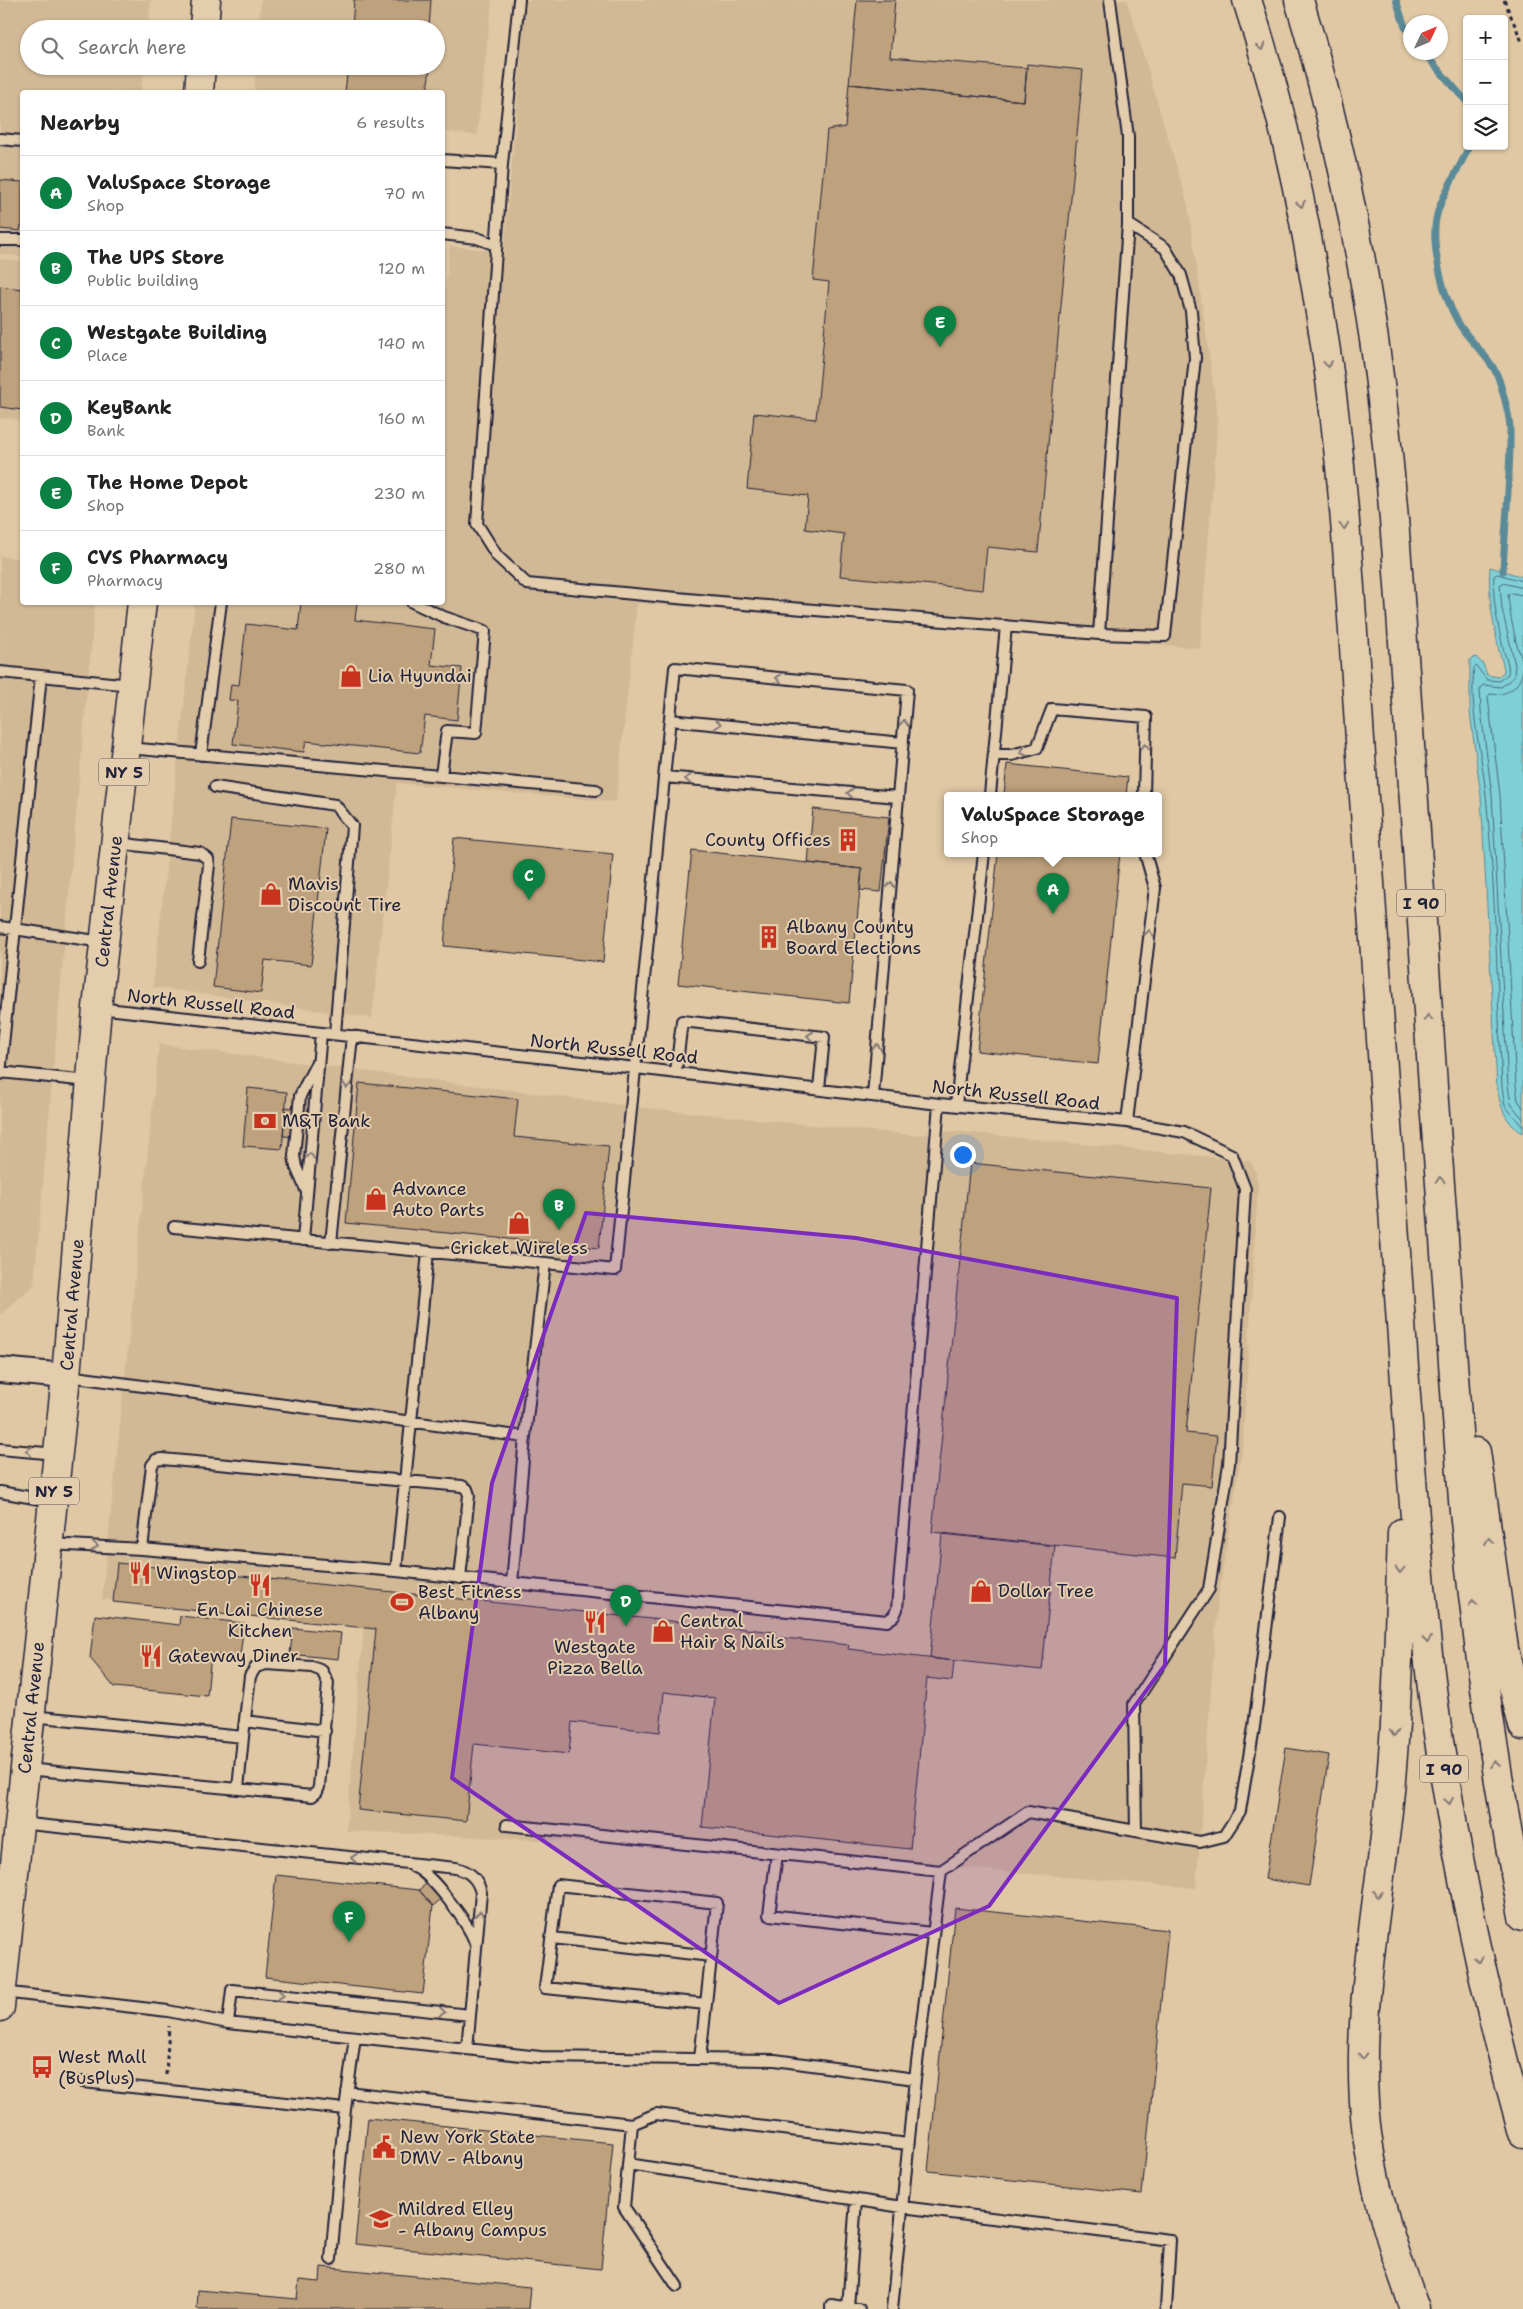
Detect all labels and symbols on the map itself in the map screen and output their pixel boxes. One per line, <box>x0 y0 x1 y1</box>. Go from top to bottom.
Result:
north arrow <box>1403 15 1448 60</box>
one-way arrow <box>1255 42 1266 51</box>
one-way arrow <box>1295 200 1306 209</box>
pin: E <box>924 306 956 347</box>
one-way arrow <box>1322 361 1333 369</box>
one-way arrow <box>1338 522 1349 530</box>
shop icon: Lia Hyundai <box>338 663 364 689</box>
place label: Lia Hyundai <box>368 664 472 688</box>
one-way arrow <box>774 673 782 684</box>
one-way arrow <box>714 719 722 730</box>
one-way arrow <box>899 719 910 727</box>
one-way arrow <box>1140 742 1150 750</box>
one-way arrow <box>1019 747 1027 757</box>
road number: NY 5 <box>99 759 149 786</box>
one-way arrow <box>683 774 691 785</box>
one-way arrow <box>845 787 853 798</box>
building icon: County Offices <box>835 827 861 853</box>
place label: County Offices <box>705 828 831 852</box>
street label: Central Avenue <box>90 834 128 969</box>
pin: C <box>513 859 545 900</box>
place label: Mavis Discount Tire <box>288 872 401 917</box>
pin: A <box>1037 873 1069 914</box>
shop icon: Mavis Discount Tire <box>258 881 284 907</box>
one-way arrow <box>885 881 896 889</box>
road number: I 90 <box>1397 890 1445 916</box>
place label: Albany County Board Elections <box>786 915 921 960</box>
building icon: Albany County Board Elections <box>756 924 782 950</box>
one-way arrow <box>1143 929 1154 937</box>
street label: North Russell Road <box>126 983 296 1025</box>
one-way arrow <box>1423 1013 1434 1021</box>
street label: North Russell Road <box>529 1028 699 1070</box>
one-way arrow <box>806 1031 814 1042</box>
one-way arrow <box>871 1043 882 1051</box>
street label: North Russell Road <box>931 1074 1101 1116</box>
one-way arrow <box>342 1081 353 1089</box>
bank icon: M&T Bank <box>252 1108 278 1134</box>
place label: M&T Bank <box>282 1109 371 1133</box>
your location <box>950 1142 976 1168</box>
one-way arrow <box>305 1152 316 1160</box>
one-way arrow <box>1434 1176 1445 1184</box>
place label: Advance Auto Parts <box>392 1177 485 1222</box>
shop icon: Advance Auto Parts <box>363 1186 389 1212</box>
pin: B <box>543 1189 575 1230</box>
shop icon: Cricket Wireless <box>506 1210 532 1236</box>
place label: Cricket Wireless <box>450 1236 588 1260</box>
street label: Central Avenue <box>54 1238 90 1372</box>
one-way arrow <box>25 1446 33 1457</box>
road number: NY 5 <box>29 1478 79 1504</box>
one-way arrow <box>1484 1537 1494 1545</box>
one-way arrow <box>92 1541 100 1552</box>
restaurant icon: Wingstop <box>127 1560 153 1586</box>
place label: Wingstop <box>156 1561 237 1585</box>
one-way arrow <box>1395 1567 1406 1575</box>
restaurant icon: En Lai Chinese Kitchen <box>247 1572 273 1598</box>
shop icon: Dollar Tree <box>968 1578 994 1604</box>
place label: Dollar Tree <box>998 1579 1094 1603</box>
place label: Best Fitness Albany <box>418 1580 522 1625</box>
pin: D <box>610 1585 642 1626</box>
sports icon: Best Fitness Albany <box>389 1589 415 1615</box>
place label: En Lai Chinese Kitchen <box>197 1598 323 1643</box>
one-way arrow <box>1468 1599 1479 1607</box>
restaurant icon: Westgate Pizza Bella <box>582 1609 608 1635</box>
place label: Central Hair & Nails <box>680 1609 785 1654</box>
shop icon: Central Hair & Nails <box>650 1618 676 1644</box>
place label: Westgate Pizza Bella <box>547 1635 643 1680</box>
one-way arrow <box>1421 1636 1432 1644</box>
street label: Central Avenue <box>12 1640 50 1775</box>
restaurant icon: Gateway Diner <box>138 1643 164 1669</box>
place label: Gateway Diner <box>168 1644 299 1668</box>
one-way arrow <box>1389 1729 1400 1737</box>
road number: I 90 <box>1420 1756 1468 1782</box>
one-way arrow <box>1491 1760 1501 1769</box>
one-way arrow <box>1443 1796 1453 1805</box>
one-way arrow <box>349 1853 357 1864</box>
one-way arrow <box>1373 1891 1384 1899</box>
pin: F <box>333 1901 365 1942</box>
one-way arrow <box>474 1910 485 1918</box>
one-way arrow <box>1473 1956 1484 1965</box>
one-way arrow <box>277 1989 285 2000</box>
one-way arrow <box>439 2006 447 2017</box>
place label: West Mall (BusPlus) <box>58 2045 147 2090</box>
one-way arrow <box>1358 2052 1368 2060</box>
bus stop icon: West Mall (BusPlus) <box>29 2054 55 2080</box>
place label: New York State DMV - Albany <box>400 2125 535 2170</box>
public building icon: New York State DMV - Albany <box>371 2134 397 2160</box>
place label: Mildred Elley - Albany Campus <box>398 2197 547 2242</box>
school or university icon: Mildred Elley - Albany Campus <box>368 2206 394 2232</box>

